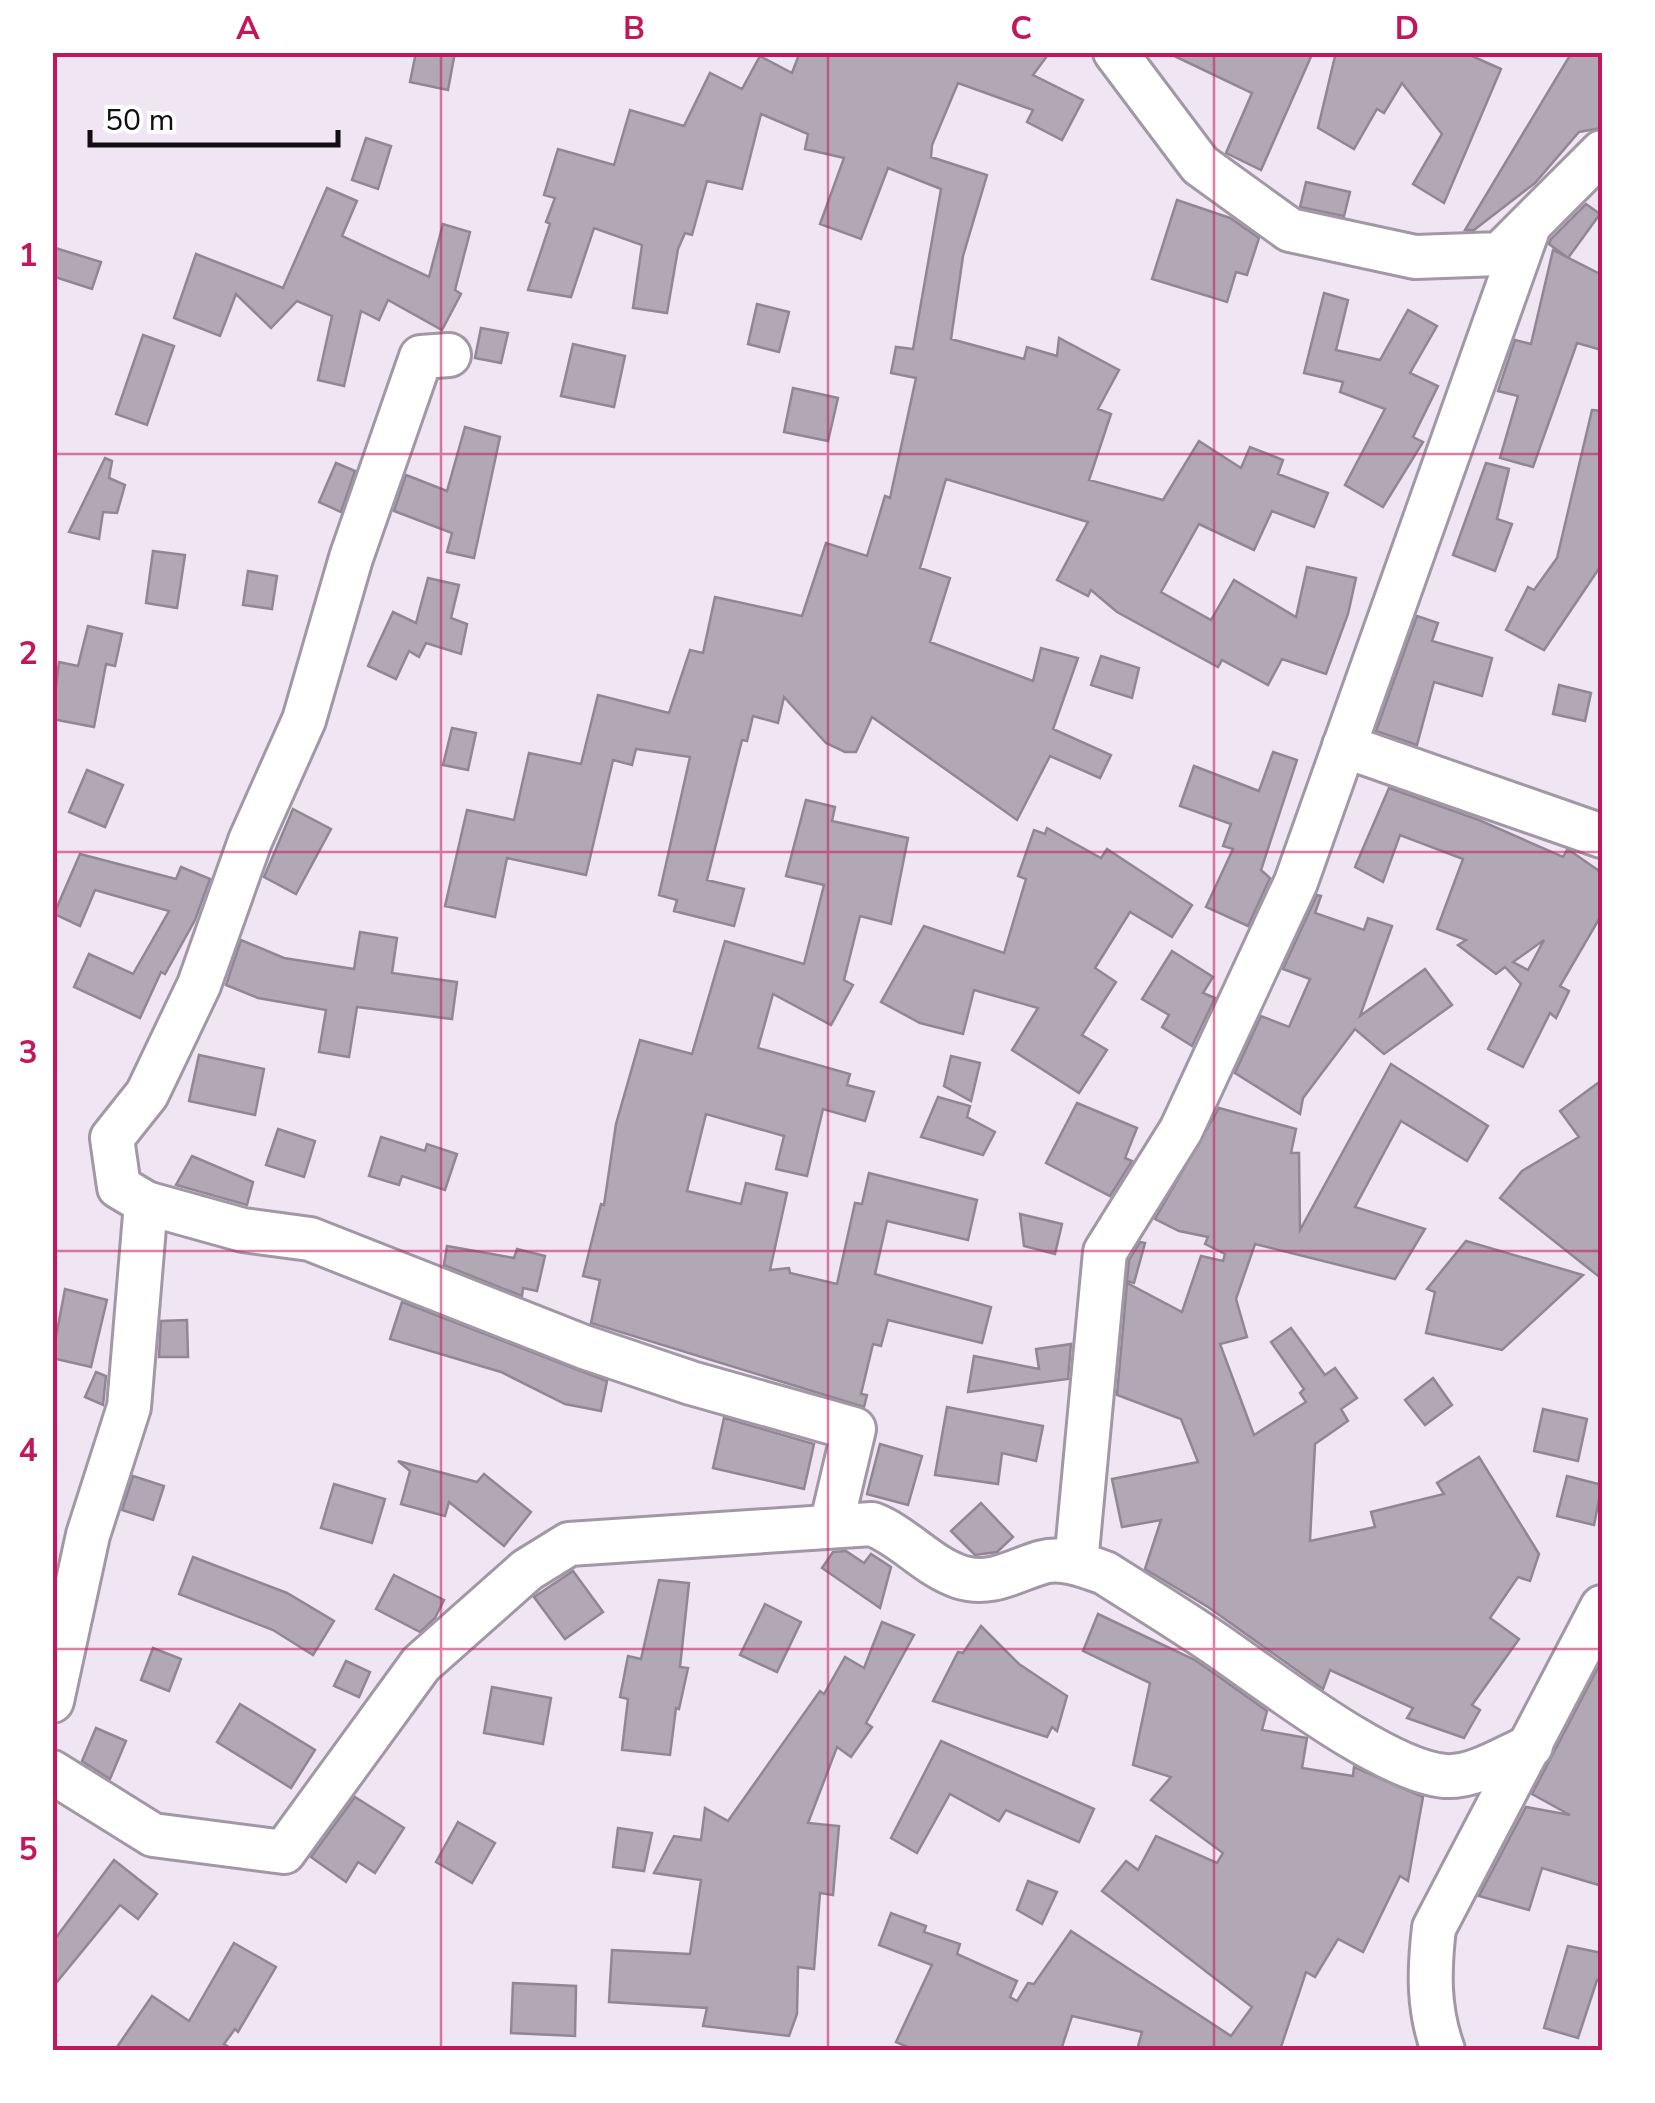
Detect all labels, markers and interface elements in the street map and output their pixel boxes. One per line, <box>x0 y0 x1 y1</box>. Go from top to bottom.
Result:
text: A <box>236 7 260 50</box>
text: B <box>623 7 645 50</box>
text: C <box>1010 7 1032 50</box>
text: D <box>1395 7 1419 50</box>
scale bar <box>90 85 338 147</box>
text: 50 m <box>105 100 174 141</box>
text: 1 <box>18 234 38 277</box>
text: 2 <box>18 632 38 675</box>
text: 3 <box>18 1031 38 1074</box>
text: 4 <box>18 1429 38 1472</box>
text: 5 <box>18 1828 38 1871</box>

